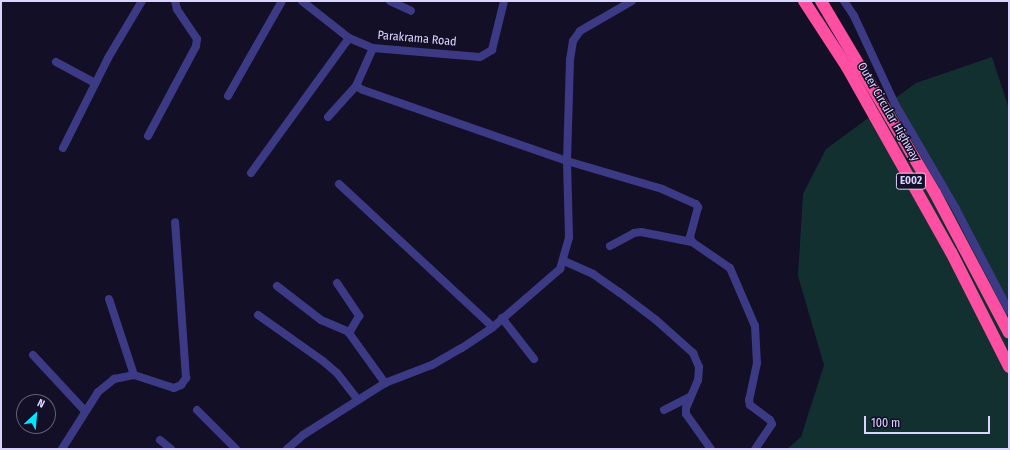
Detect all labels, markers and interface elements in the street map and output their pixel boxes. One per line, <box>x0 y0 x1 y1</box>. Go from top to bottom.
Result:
street label: Parakrama Road <box>377 28 457 50</box>
street label: Outer Circular Highway <box>854 60 922 164</box>
road number: E002 <box>895 172 927 190</box>
north arrow <box>16 394 56 434</box>
text: N <box>35 396 47 411</box>
scale bar <box>866 408 992 434</box>
text: 100 m <box>871 416 900 430</box>

